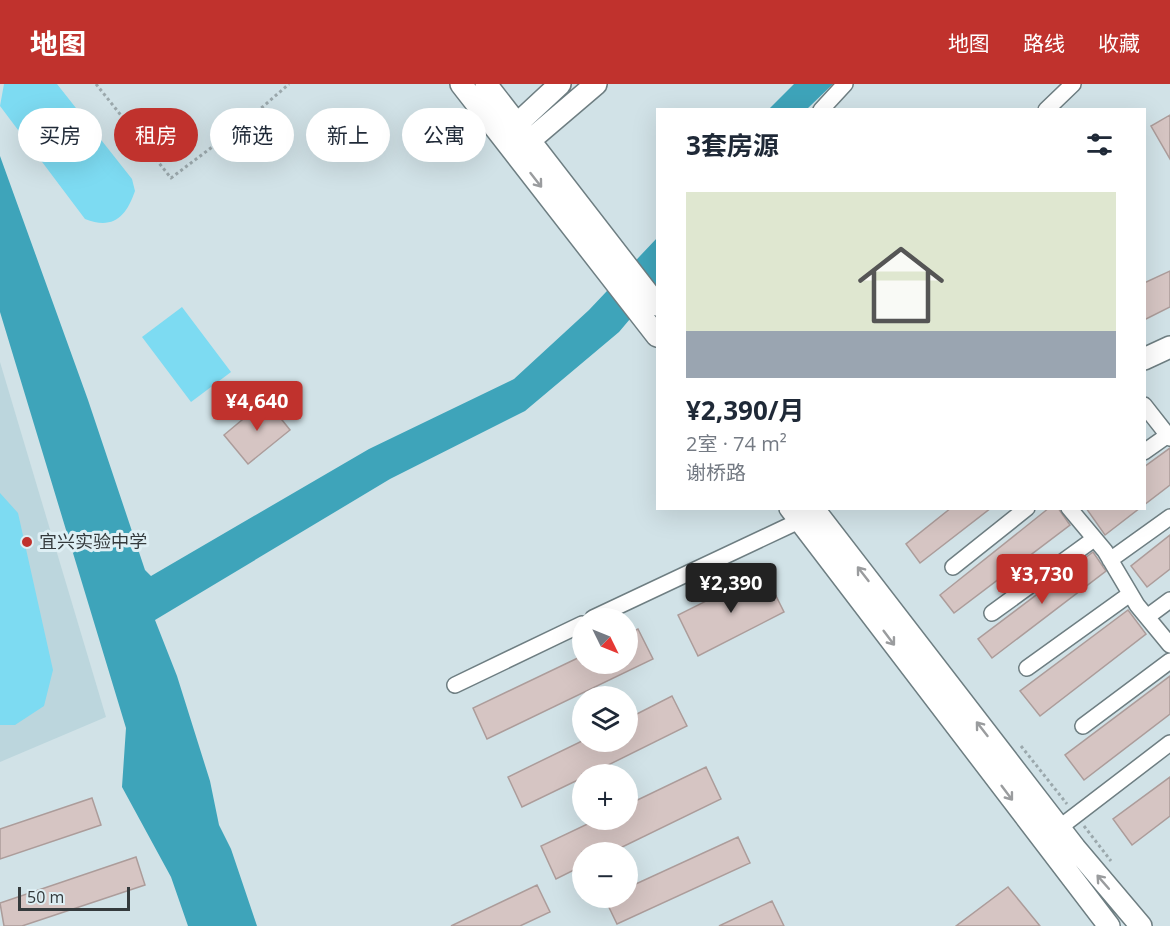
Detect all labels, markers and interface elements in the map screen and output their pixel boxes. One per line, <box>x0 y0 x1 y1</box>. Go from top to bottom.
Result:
text: 地图 <box>30 24 86 62</box>
text: 地图 <box>948 29 990 57</box>
text: 路线 <box>1023 29 1065 57</box>
text: 收藏 <box>1098 29 1140 57</box>
chip: 买房 <box>18 108 102 162</box>
chip: 租房 <box>114 108 198 162</box>
chip: 筛选 <box>210 108 294 162</box>
chip: 新上 <box>306 108 390 162</box>
chip: 公寓 <box>402 108 486 162</box>
text: 3套房源 <box>686 127 779 163</box>
icon: filters <box>1083 128 1116 161</box>
one-way arrow <box>529 172 542 188</box>
icon: home <box>847 231 955 339</box>
pin: ¥4,640 <box>208 381 306 432</box>
text: ¥4,640 <box>226 387 288 414</box>
text: ¥2,390/月 <box>686 392 805 428</box>
text: 2室 · 74 m² <box>686 430 787 457</box>
text: 谢桥路 <box>686 459 746 486</box>
place label: 宜兴实验中学 <box>39 529 147 553</box>
marker: 宜兴实验中学 <box>20 535 34 549</box>
pin: ¥3,730 <box>993 554 1091 605</box>
text: ¥3,730 <box>1011 560 1073 587</box>
pin: ¥2,390 <box>682 563 780 614</box>
one-way arrow <box>857 567 870 583</box>
text: ¥2,390 <box>700 569 762 596</box>
north arrow <box>572 608 638 674</box>
map controls <box>572 608 638 908</box>
one-way arrow <box>882 630 895 646</box>
button: layers <box>572 686 638 752</box>
one-way arrow <box>976 721 989 737</box>
button: + <box>572 764 638 830</box>
one-way arrow <box>1001 785 1013 801</box>
button: − <box>572 842 638 908</box>
one-way arrow <box>1097 874 1110 890</box>
scale bar <box>18 884 130 912</box>
text: 50 m <box>27 886 64 908</box>

